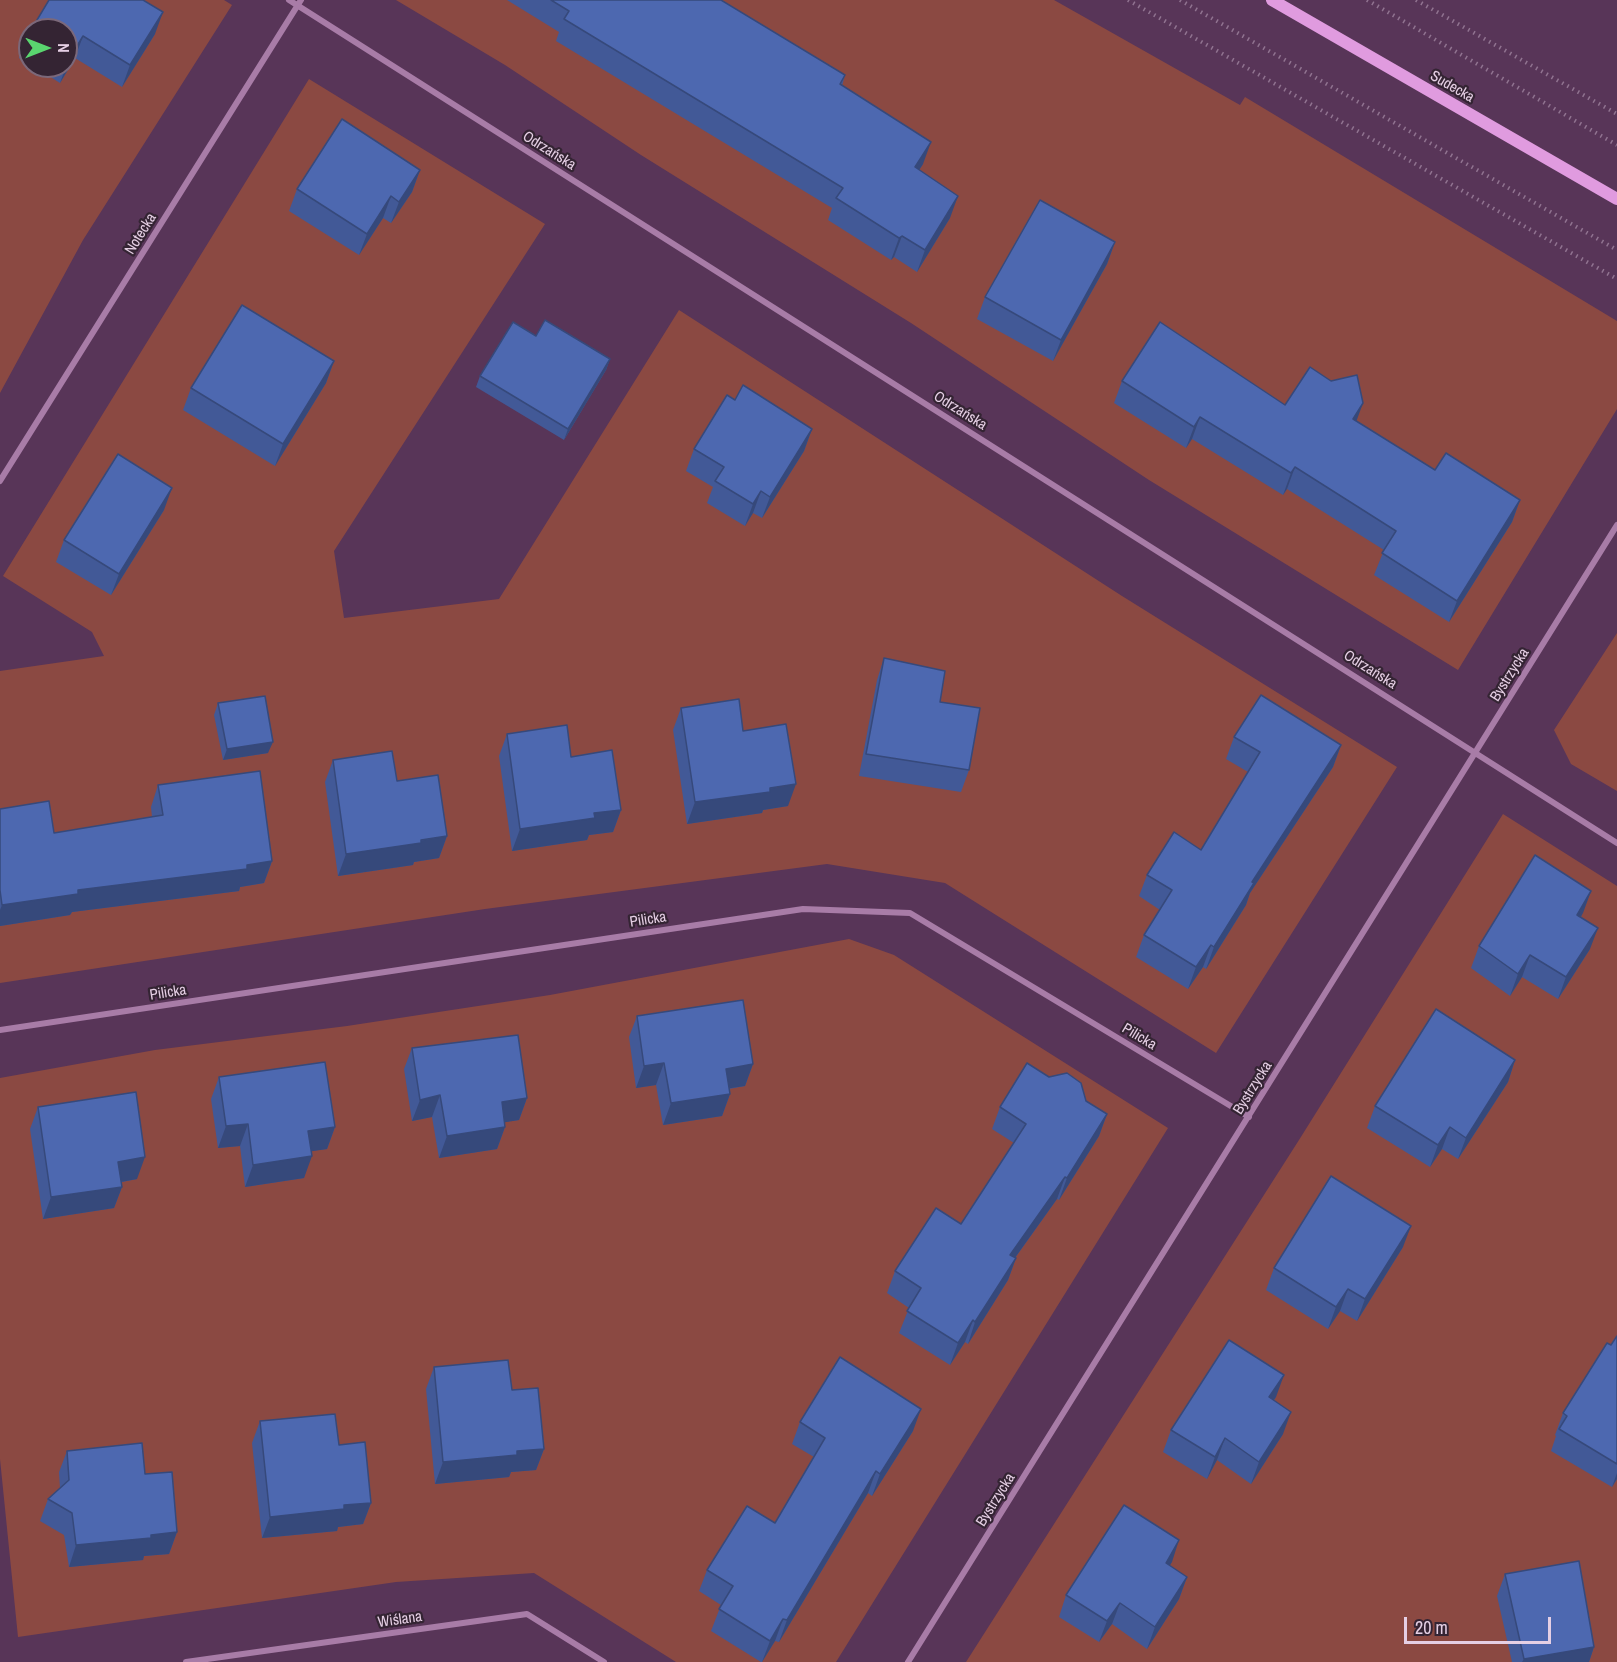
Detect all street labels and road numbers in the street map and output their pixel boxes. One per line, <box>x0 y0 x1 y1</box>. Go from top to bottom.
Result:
street label: Sudecka <box>1427 67 1477 107</box>
street label: Odrzańska <box>519 128 579 174</box>
street label: Notecka <box>121 210 161 258</box>
street label: Odrzańska <box>930 388 990 434</box>
street label: Bystrzycka <box>1487 645 1533 705</box>
street label: Odrzańska <box>1340 647 1400 693</box>
street label: Pilicka <box>628 908 668 932</box>
street label: Pilicka <box>148 981 188 1005</box>
street label: Pilicka <box>1119 1020 1159 1054</box>
street label: Bystrzycka <box>1230 1058 1276 1118</box>
street label: Bystrzycka <box>973 1470 1019 1530</box>
street label: Wiślana <box>377 1608 423 1632</box>

